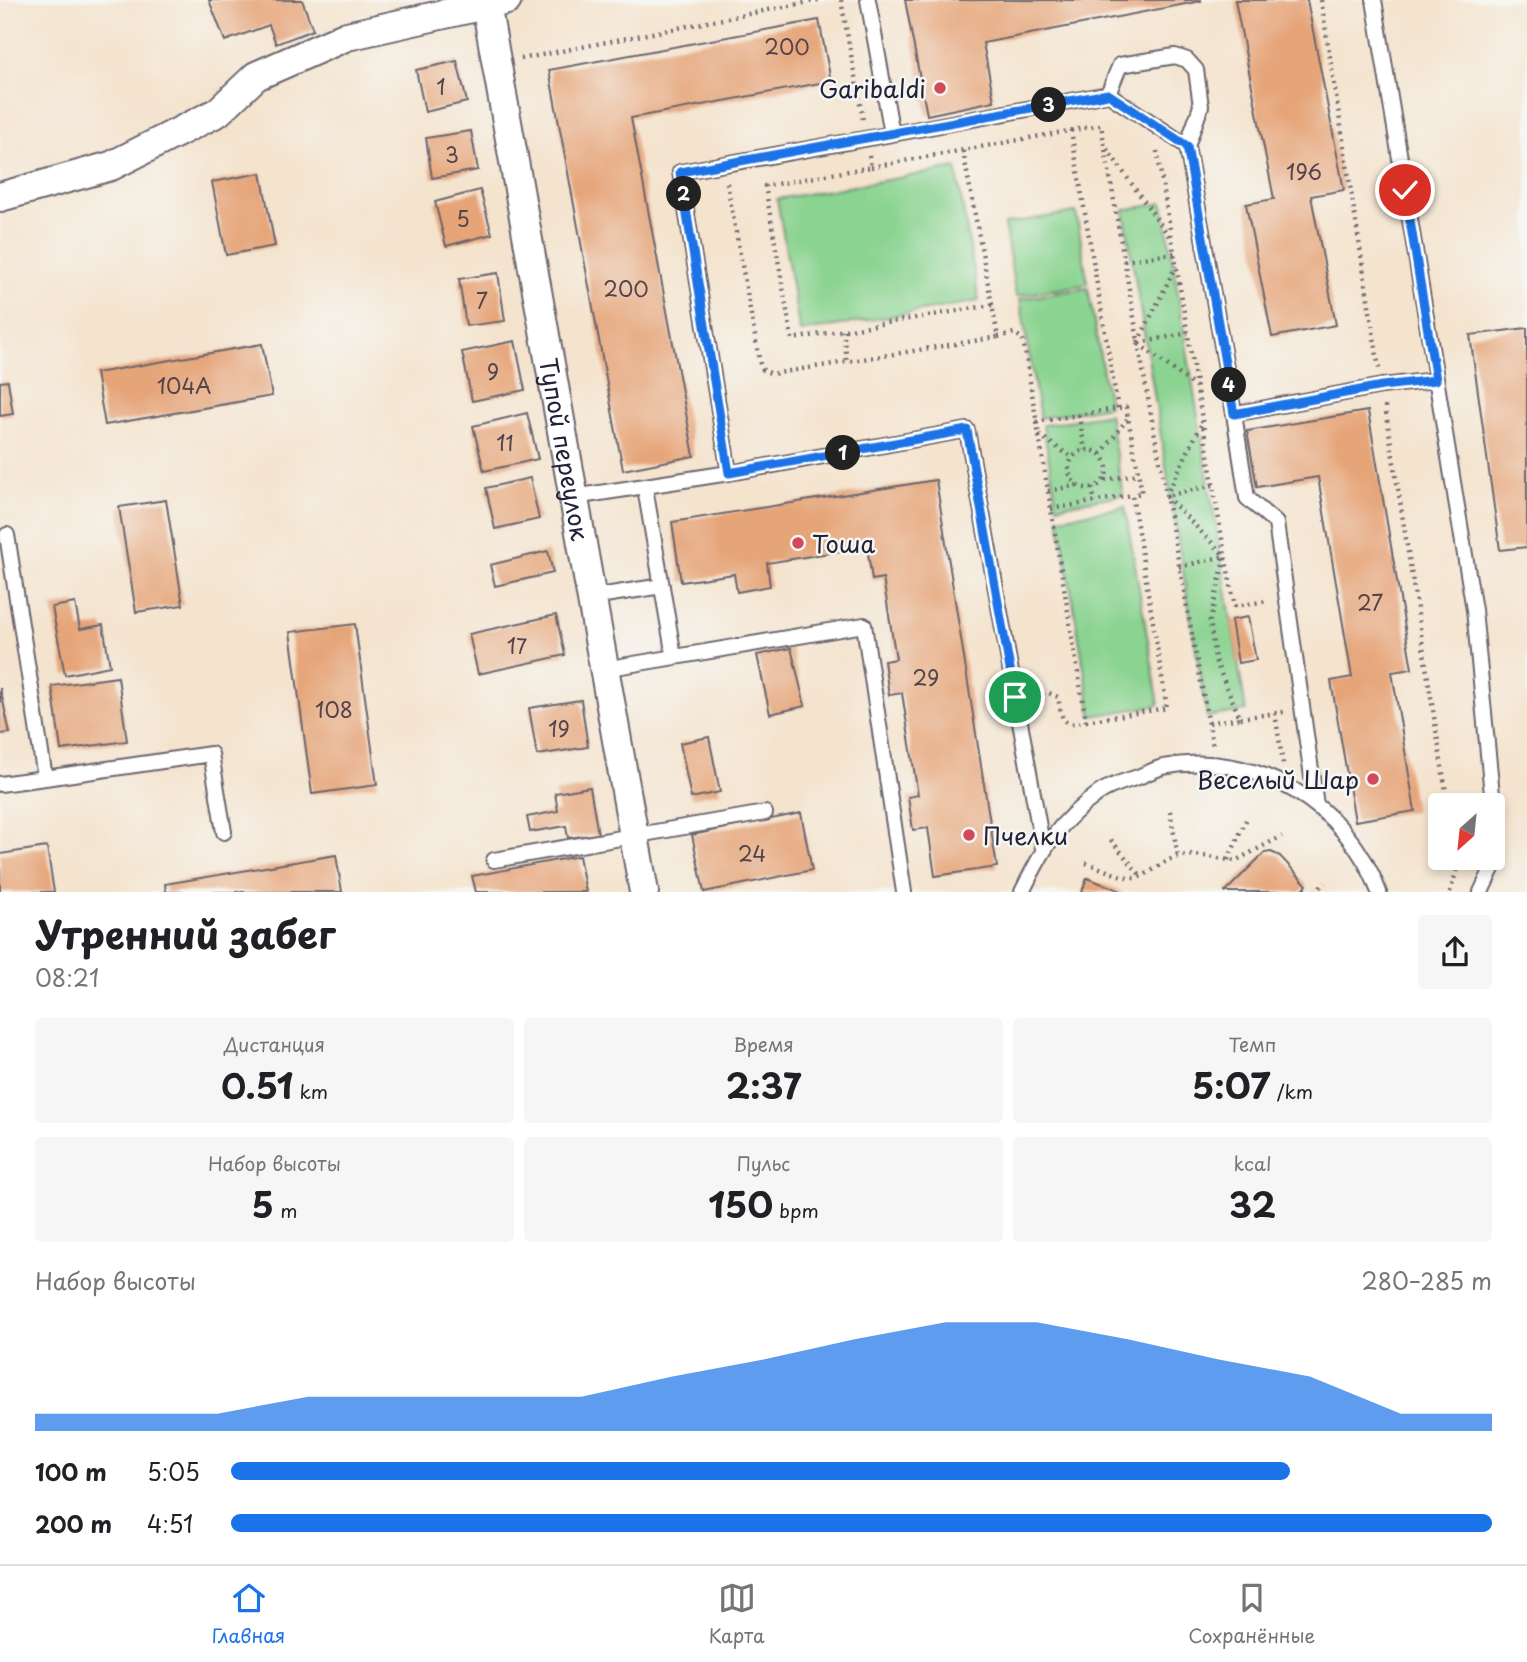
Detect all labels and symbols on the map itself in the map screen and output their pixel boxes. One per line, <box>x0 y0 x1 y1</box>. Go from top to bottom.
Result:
house number: 200 <box>764 30 810 62</box>
house number: 1 <box>436 70 446 102</box>
place label: Garibaldi <box>819 70 926 106</box>
marker: Garibaldi <box>932 80 948 96</box>
pin: 3 <box>1032 88 1066 122</box>
house number: 3 <box>445 138 459 170</box>
house number: 196 <box>1286 155 1322 187</box>
pin <box>1375 160 1435 220</box>
pin: 2 <box>666 176 702 212</box>
house number: 5 <box>456 202 470 234</box>
house number: 200 <box>603 272 649 304</box>
house number: 7 <box>476 284 488 316</box>
house number: 9 <box>487 355 499 387</box>
street label: Тупой переулок <box>531 355 599 544</box>
pin: 4 <box>1212 368 1246 402</box>
house number: 104А <box>157 369 211 401</box>
house number: 11 <box>496 426 514 458</box>
pin: 1 <box>826 435 860 470</box>
place label: Тоша <box>812 525 875 561</box>
marker: Тоша <box>790 535 806 551</box>
house number: 27 <box>1357 586 1383 618</box>
house number: 17 <box>507 629 527 661</box>
house number: 29 <box>913 661 939 693</box>
pin <box>985 667 1045 727</box>
house number: 108 <box>315 693 353 725</box>
house number: 19 <box>548 712 570 744</box>
place label: Веселый Шар <box>1197 761 1359 797</box>
marker: Веселый Шар <box>1365 771 1381 787</box>
north arrow <box>1428 793 1505 870</box>
place label: Пчелки <box>983 817 1068 853</box>
marker: Пчелки <box>961 827 977 843</box>
house number: 24 <box>738 837 766 869</box>

